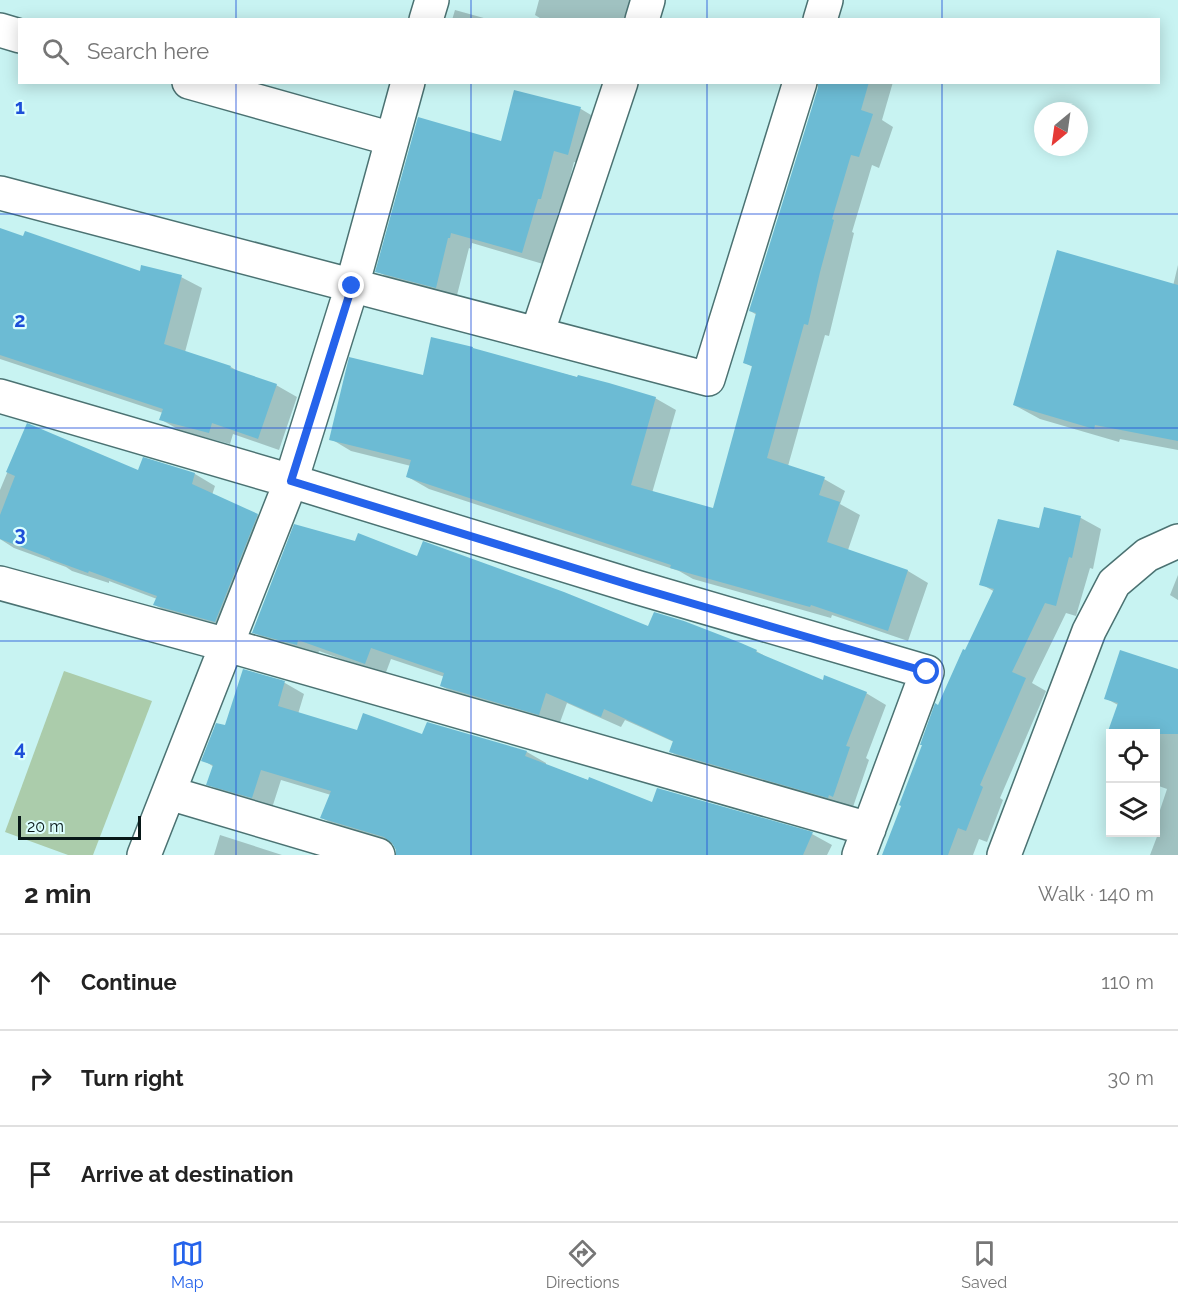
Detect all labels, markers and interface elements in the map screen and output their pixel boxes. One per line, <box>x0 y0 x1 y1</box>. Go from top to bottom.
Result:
search box <box>18 18 1160 84</box>
icon: search <box>39 35 72 68</box>
text: Search here <box>87 38 209 64</box>
text: 1 <box>15 95 25 119</box>
north arrow <box>1034 102 1088 156</box>
route end <box>338 272 364 298</box>
text: 2 <box>14 308 26 332</box>
text: 3 <box>14 522 26 546</box>
route start <box>913 658 939 684</box>
map controls <box>1106 729 1160 837</box>
button: locate <box>1106 729 1160 783</box>
text: 4 <box>14 736 26 760</box>
button: layers <box>1106 783 1160 837</box>
scale bar <box>18 813 141 840</box>
text: 20 m <box>27 817 64 836</box>
text: 2 min <box>24 879 91 909</box>
text: Walk · 140 m <box>1038 882 1154 906</box>
icon: ahead <box>24 966 57 999</box>
text: Continue <box>81 969 177 995</box>
text: 110 m <box>1101 970 1154 994</box>
icon: right <box>24 1062 57 1095</box>
text: Turn right <box>81 1065 184 1091</box>
text: 30 m <box>1108 1066 1154 1090</box>
icon: arrive <box>24 1158 57 1191</box>
text: Arrive at destination <box>81 1161 294 1187</box>
tab: Map <box>171 1237 204 1292</box>
tab: Directions <box>546 1237 620 1292</box>
tab: Saved <box>961 1237 1007 1292</box>

